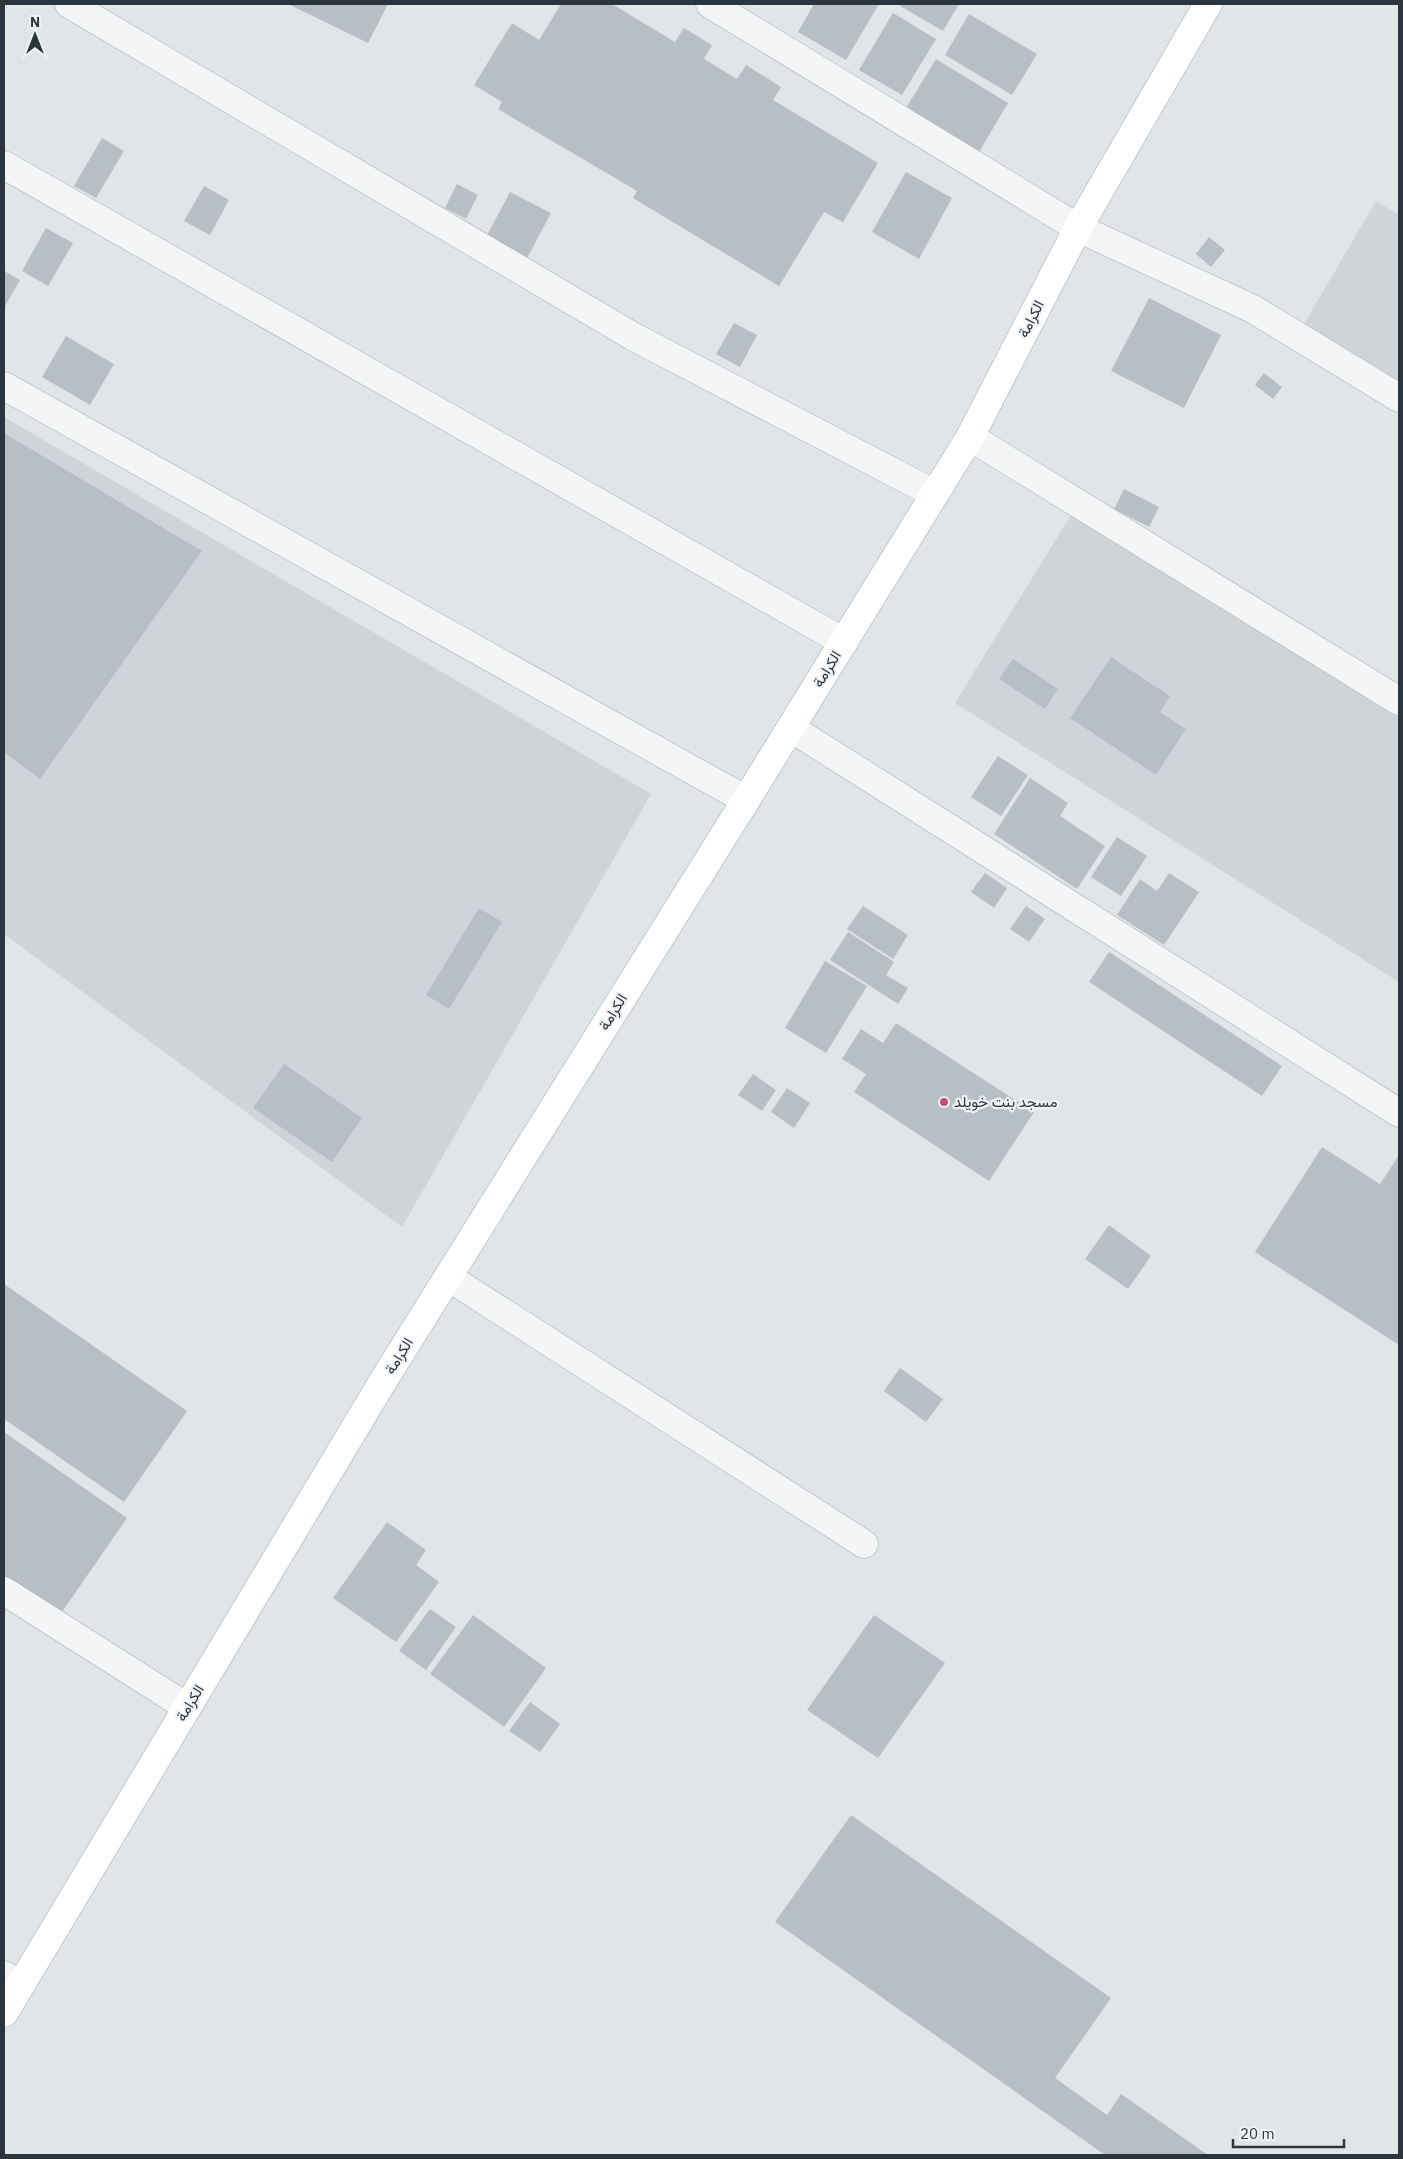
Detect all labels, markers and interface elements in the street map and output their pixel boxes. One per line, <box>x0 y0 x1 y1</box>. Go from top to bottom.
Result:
north arrow <box>10 10 60 60</box>
text: N <box>30 13 40 31</box>
street label: الكرامة <box>1013 297 1048 341</box>
street label: الكرامة <box>808 647 845 691</box>
street label: الكرامة <box>594 990 631 1034</box>
place label: مسجد بنت خويلد <box>954 1092 1058 1111</box>
marker: مسجد بنت خويلد <box>938 1096 950 1108</box>
street label: الكرامة <box>380 1334 417 1378</box>
street label: الكرامة <box>171 1681 208 1725</box>
scale bar <box>1233 2116 1344 2148</box>
text: 20 m <box>1240 2124 1275 2143</box>

